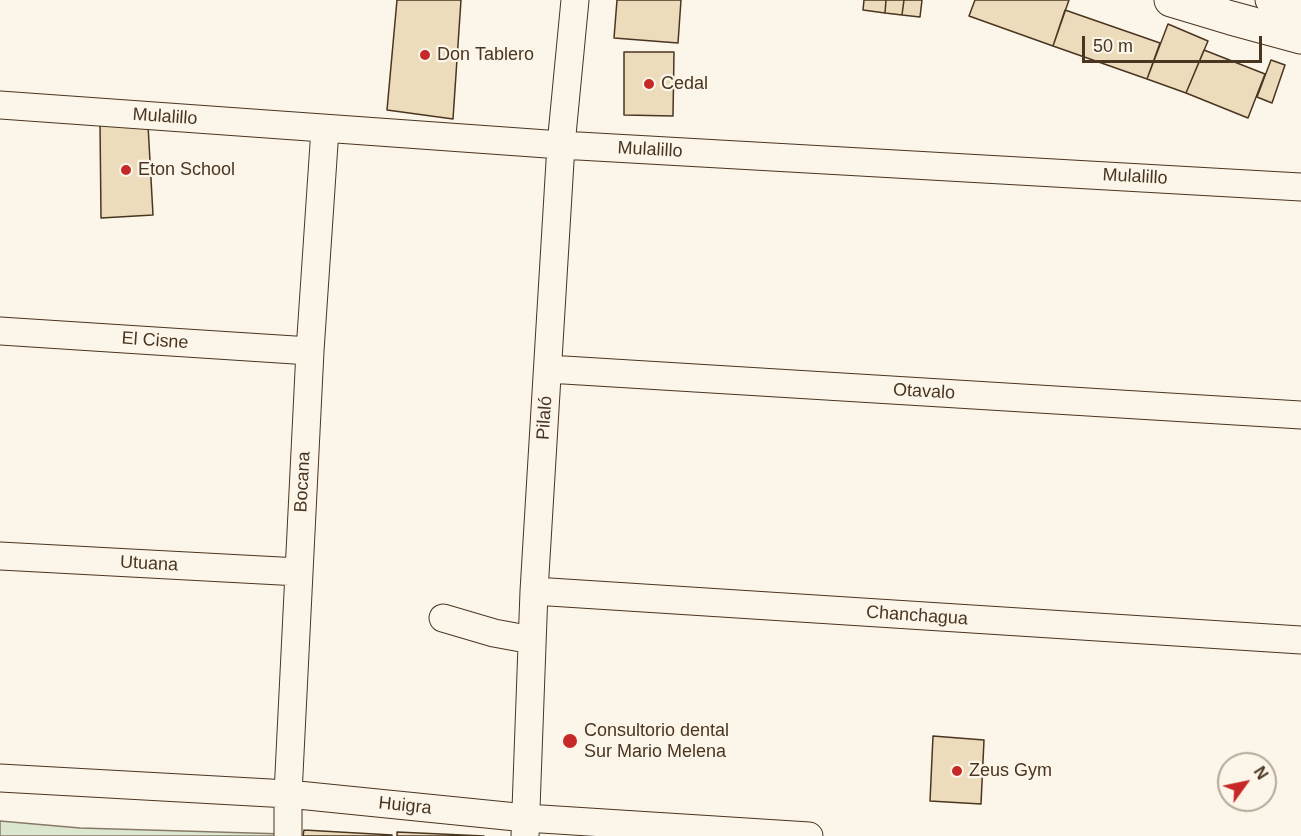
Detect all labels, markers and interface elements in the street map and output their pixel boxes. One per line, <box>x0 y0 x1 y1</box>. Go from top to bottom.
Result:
scale bar <box>1085 24 1265 62</box>
text: 50 m <box>1093 36 1133 56</box>
place label: Don Tablero <box>437 44 534 66</box>
marker: Don Tablero <box>418 48 432 62</box>
place label: Cedal <box>661 73 708 95</box>
marker: Cedal <box>642 77 656 91</box>
street label: Mulalillo <box>132 104 198 130</box>
street label: Mulalillo <box>617 138 683 162</box>
place label: Eton School <box>138 159 235 181</box>
marker: Eton School <box>119 163 133 177</box>
street label: Mulalillo <box>1102 165 1168 189</box>
street label: El Cisne <box>121 328 189 354</box>
street label: Otavalo <box>892 380 956 404</box>
street label: Pilaló <box>533 395 557 441</box>
street label: Bocana <box>291 451 315 513</box>
street label: Utuana <box>119 552 179 576</box>
street label: Chanchagua <box>865 602 969 630</box>
place label: Consultorio dental Sur Mario Melena <box>584 720 729 762</box>
marker: Consultorio dental Sur Mario Melena <box>561 732 579 750</box>
north arrow <box>1217 752 1277 812</box>
place label: Zeus Gym <box>969 760 1052 782</box>
marker: Zeus Gym <box>950 764 964 778</box>
text: N <box>1251 764 1271 782</box>
street label: Huigra <box>378 792 432 820</box>

